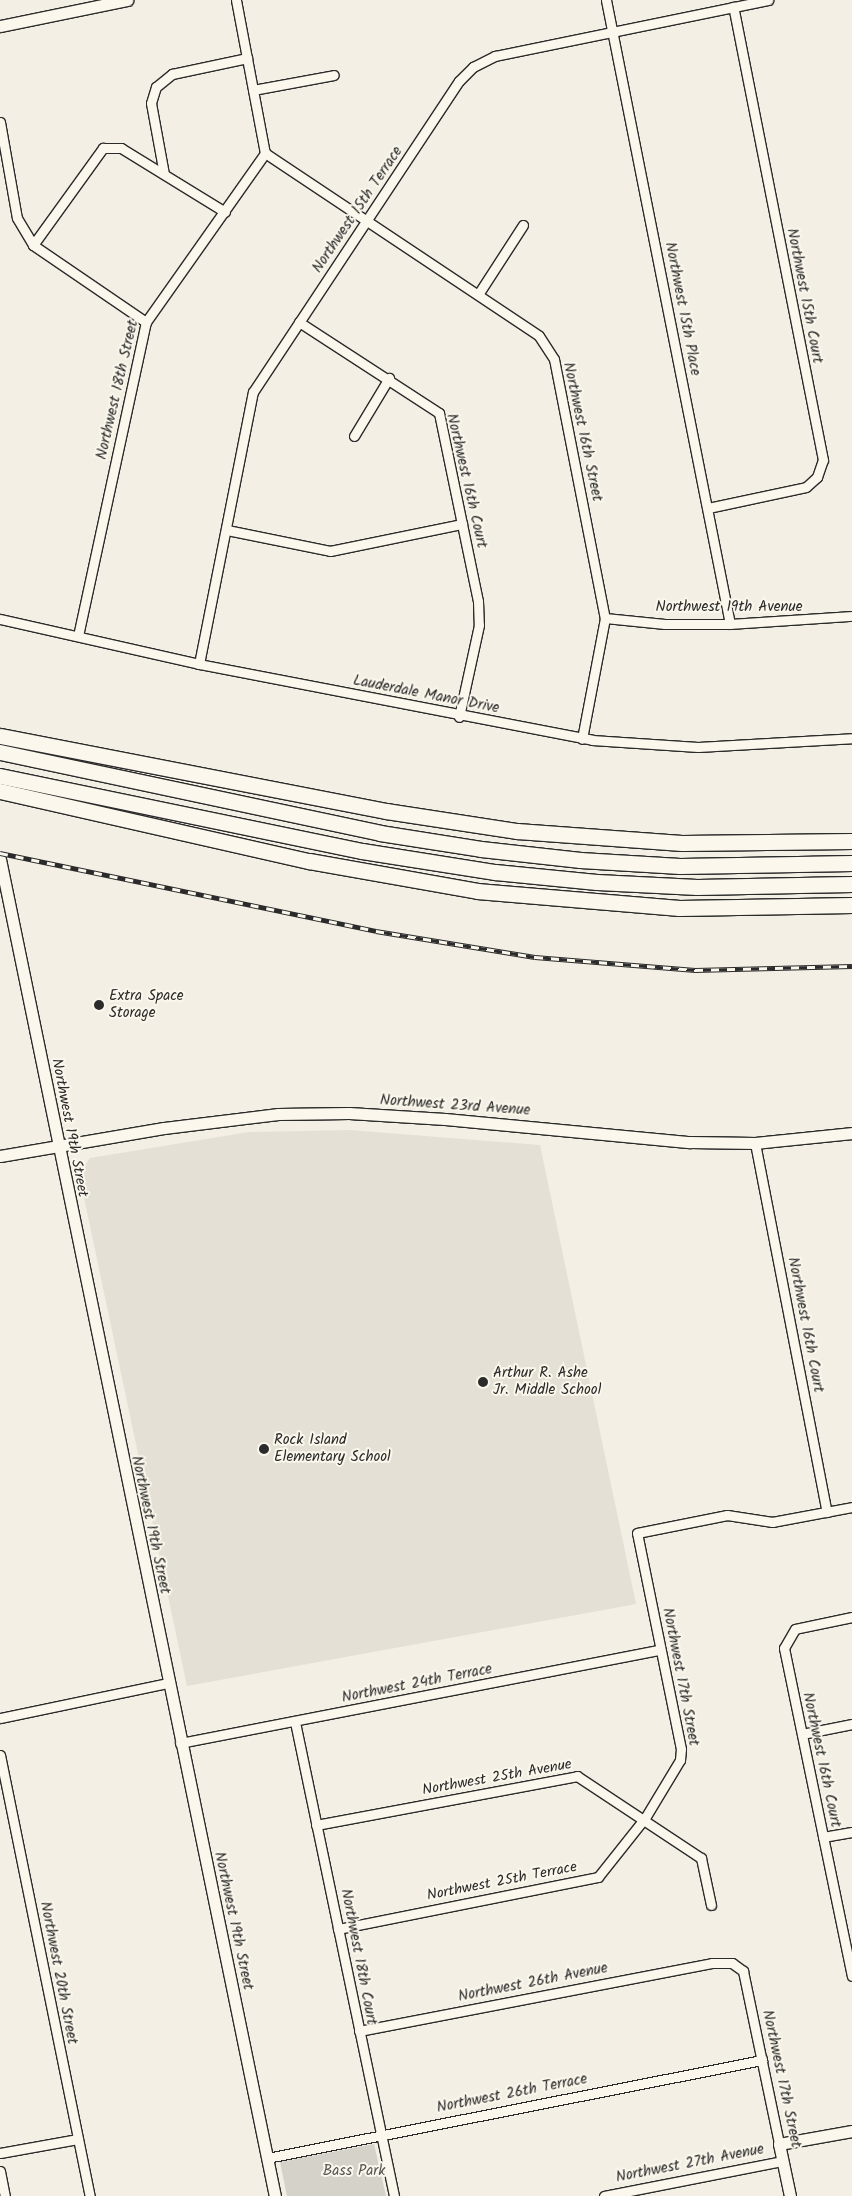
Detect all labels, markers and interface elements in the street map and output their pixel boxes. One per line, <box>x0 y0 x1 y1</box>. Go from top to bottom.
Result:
street label: Northwest 15th Terrace <box>309 143 407 277</box>
street label: Northwest 15th Court <box>782 227 826 365</box>
street label: Northwest 15th Place <box>660 241 704 377</box>
street label: Northwest 18th Street <box>93 319 143 461</box>
street label: Northwest 16th Street <box>558 361 606 503</box>
street label: Northwest 16th Court <box>442 412 490 550</box>
street label: Northwest 19th Avenue <box>656 599 802 617</box>
street label: Lauderdale Manor Drive <box>351 672 501 718</box>
place label: Extra Space Storage <box>109 987 184 1022</box>
marker: Extra Space Storage <box>93 999 105 1011</box>
street label: Northwest 19th Street <box>47 1057 91 1199</box>
street label: Northwest 23rd Avenue <box>379 1092 531 1120</box>
street label: Northwest 16th Court <box>783 1256 827 1394</box>
place label: Arthur R. Ashe Jr. Middle School <box>493 1364 601 1399</box>
marker: Arthur R. Ashe Jr. Middle School <box>477 1376 489 1388</box>
place label: Rock Island Elementary School <box>274 1431 391 1466</box>
marker: Rock Island Elementary School <box>258 1443 270 1455</box>
street label: Northwest 19th Street <box>127 1454 173 1596</box>
street label: Northwest 17th Street <box>658 1606 702 1748</box>
street label: Northwest 24th Terrace <box>340 1661 494 1707</box>
street label: Northwest 16th Court <box>798 1691 844 1829</box>
street label: Northwest 25th Avenue <box>421 1756 573 1800</box>
street label: Northwest 19th Street <box>210 1850 256 1992</box>
street label: Northwest 25th Terrace <box>425 1859 579 1905</box>
street label: Northwest 18th Court <box>336 1887 380 2027</box>
street label: Northwest 20th Street <box>35 1900 81 2046</box>
street label: Northwest 26th Avenue <box>457 1960 609 2006</box>
street label: Northwest 17th Street <box>758 2008 804 2150</box>
street label: Northwest 26th Terrace <box>435 2071 589 2117</box>
street label: Northwest 27th Avenue <box>614 2141 766 2187</box>
park label: Bass Park <box>323 2163 385 2181</box>

